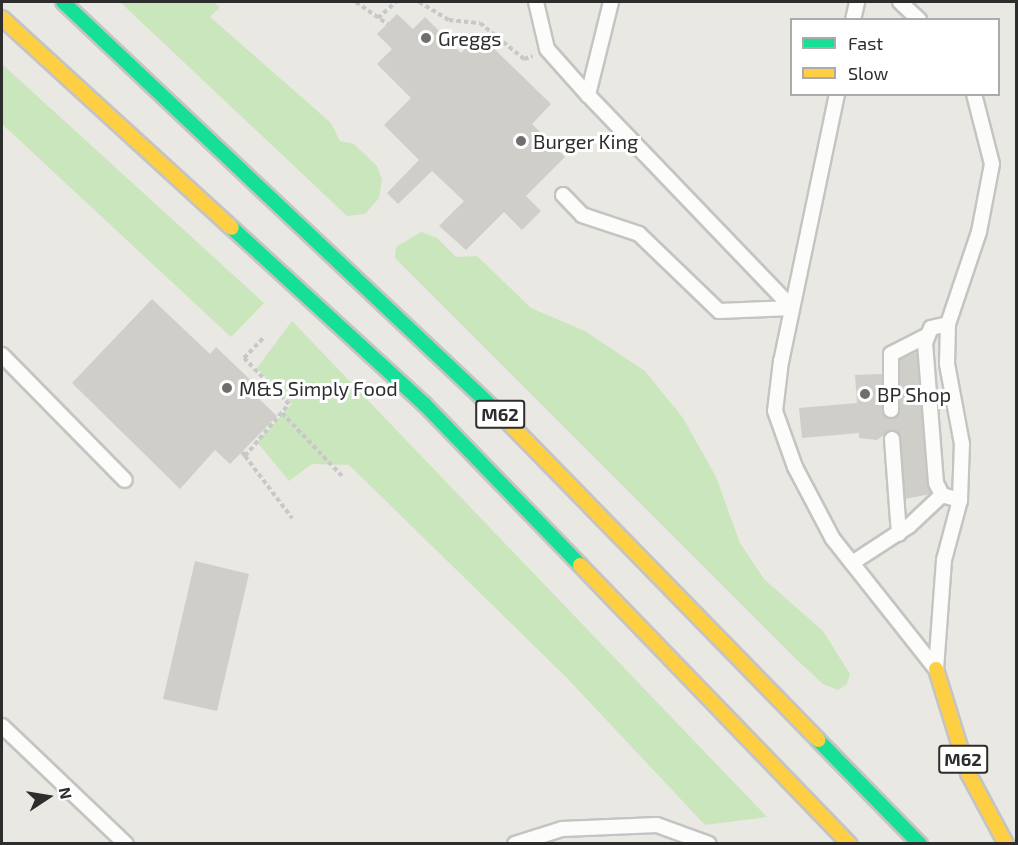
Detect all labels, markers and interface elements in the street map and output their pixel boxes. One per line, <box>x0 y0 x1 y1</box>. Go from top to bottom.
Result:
legend <box>790 18 1000 96</box>
place label: Greggs <box>438 26 502 50</box>
marker: Greggs <box>419 31 433 45</box>
text: Fast <box>848 32 883 54</box>
text: Slow <box>848 62 888 84</box>
place label: Burger King <box>533 129 639 153</box>
marker: Burger King <box>514 134 528 148</box>
place label: M&S Simply Food <box>239 376 398 400</box>
marker: M&S Simply Food <box>220 381 234 395</box>
place label: BP Shop <box>877 382 951 406</box>
marker: BP Shop <box>858 387 872 401</box>
road number: M62 <box>474 399 526 429</box>
road number: M62 <box>938 744 988 774</box>
north arrow <box>18 767 78 827</box>
text: N <box>56 786 77 801</box>

